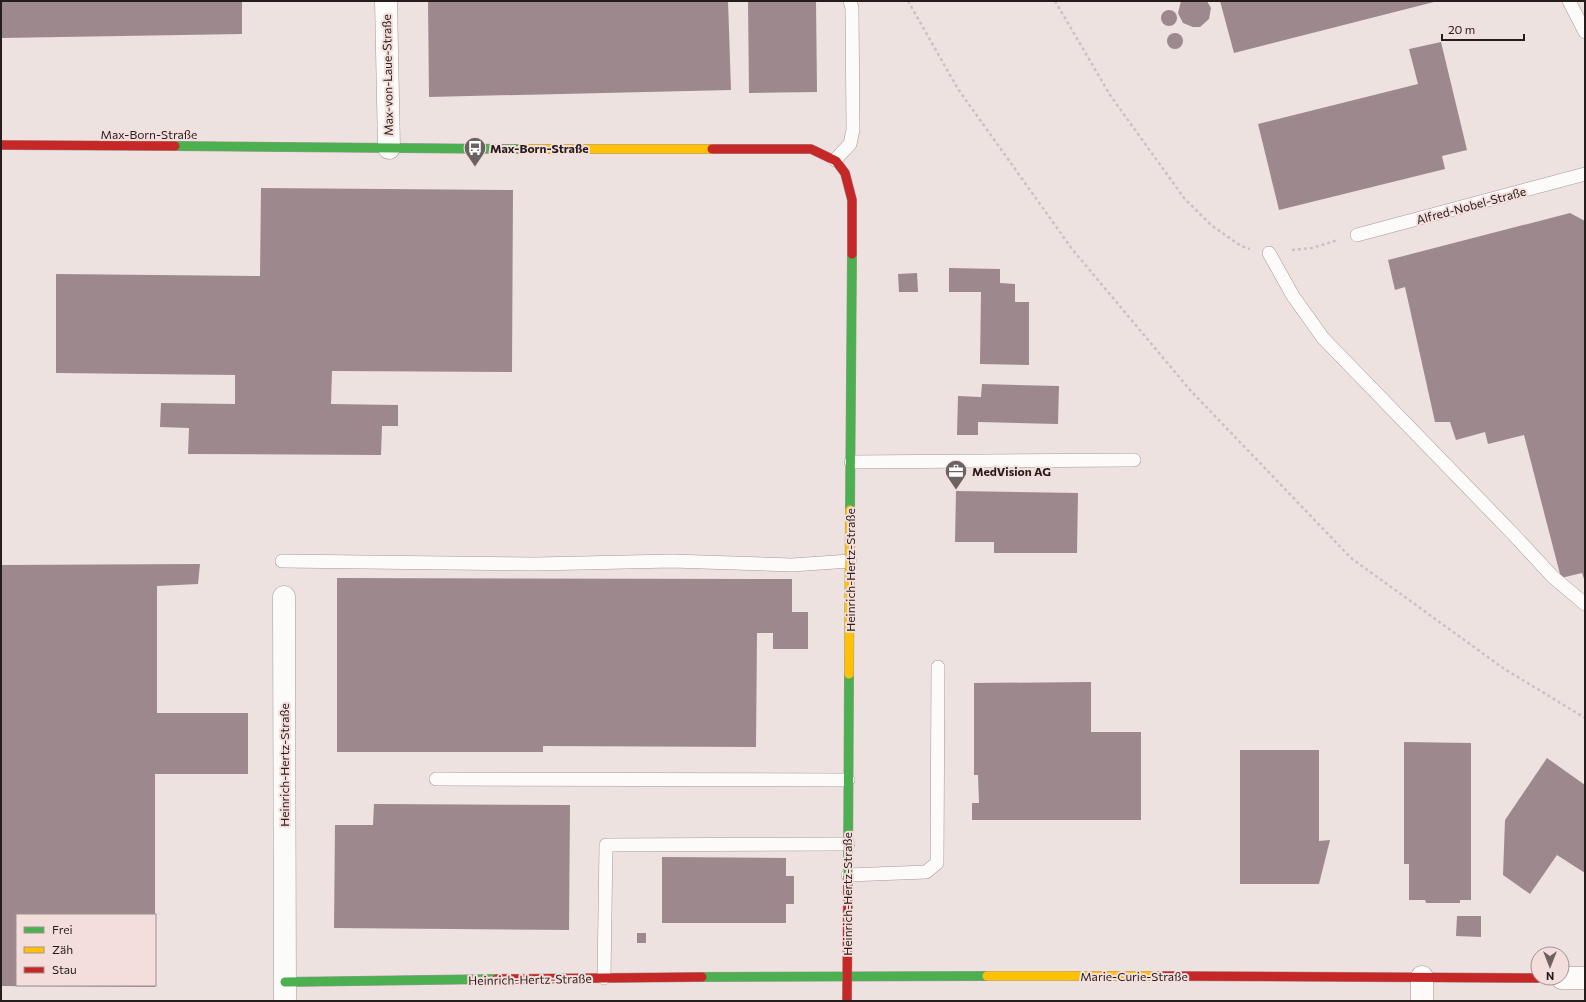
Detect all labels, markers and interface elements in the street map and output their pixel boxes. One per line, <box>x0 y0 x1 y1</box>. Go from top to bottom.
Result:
street label: Max-von-Laue-Straße <box>379 14 395 136</box>
scale bar <box>1442 16 1524 42</box>
text: 20 m <box>1448 22 1475 36</box>
street label: Max-Born-Straße <box>101 127 197 141</box>
bus stop icon: Max-Born-Straße <box>462 135 488 168</box>
place label: Max-Born-Straße <box>490 141 589 155</box>
street label: Alfred-Nobel-Straße <box>1415 184 1527 226</box>
office icon: MedVision AG <box>943 458 969 491</box>
place label: MedVision AG <box>972 464 1051 478</box>
street label: Heinrich-Hertz-Straße <box>843 508 857 632</box>
street label: Heinrich-Hertz-Straße <box>277 703 291 827</box>
street label: Heinrich-Hertz-Straße <box>840 832 854 956</box>
legend <box>16 914 156 986</box>
text: Frei <box>52 922 73 936</box>
text: Zäh <box>52 942 73 956</box>
north arrow <box>1530 946 1570 986</box>
text: Stau <box>52 962 77 976</box>
street label: Marie-Curie-Straße <box>1080 969 1188 983</box>
text: N <box>1546 970 1554 983</box>
street label: Heinrich-Hertz-Straße <box>468 971 592 987</box>

